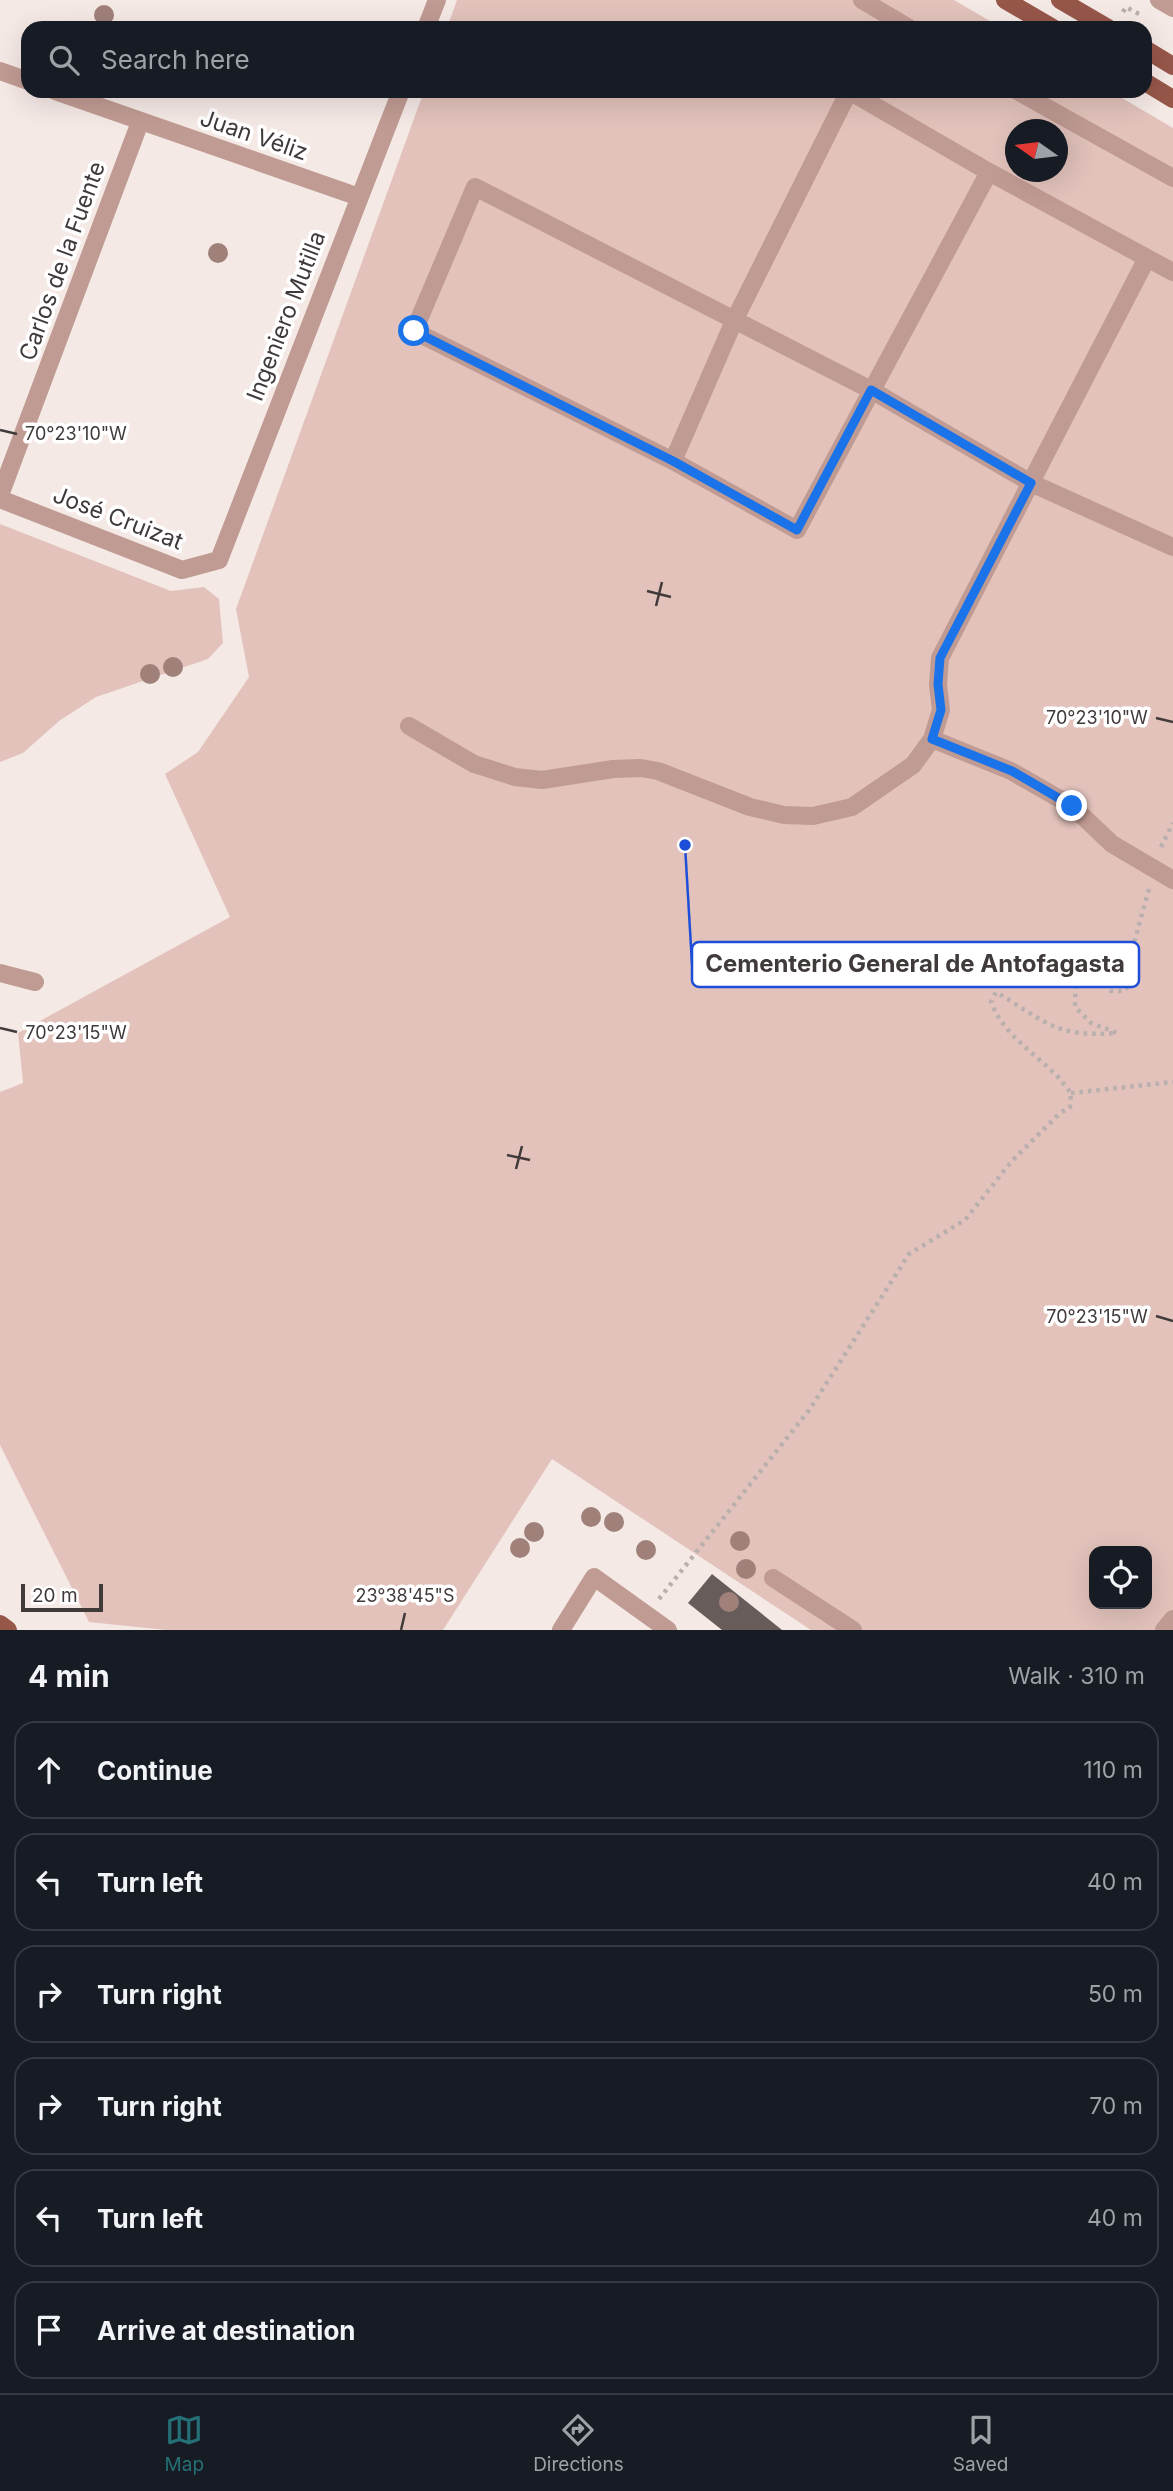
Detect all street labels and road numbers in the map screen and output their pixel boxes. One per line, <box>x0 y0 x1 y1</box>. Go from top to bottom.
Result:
street label: Juan Véliz <box>197 104 311 166</box>
street label: Carlos de la Fuente <box>13 158 111 364</box>
street label: Ingeniero Mutilla <box>241 227 331 405</box>
street label: José Cruizat <box>49 480 187 556</box>

